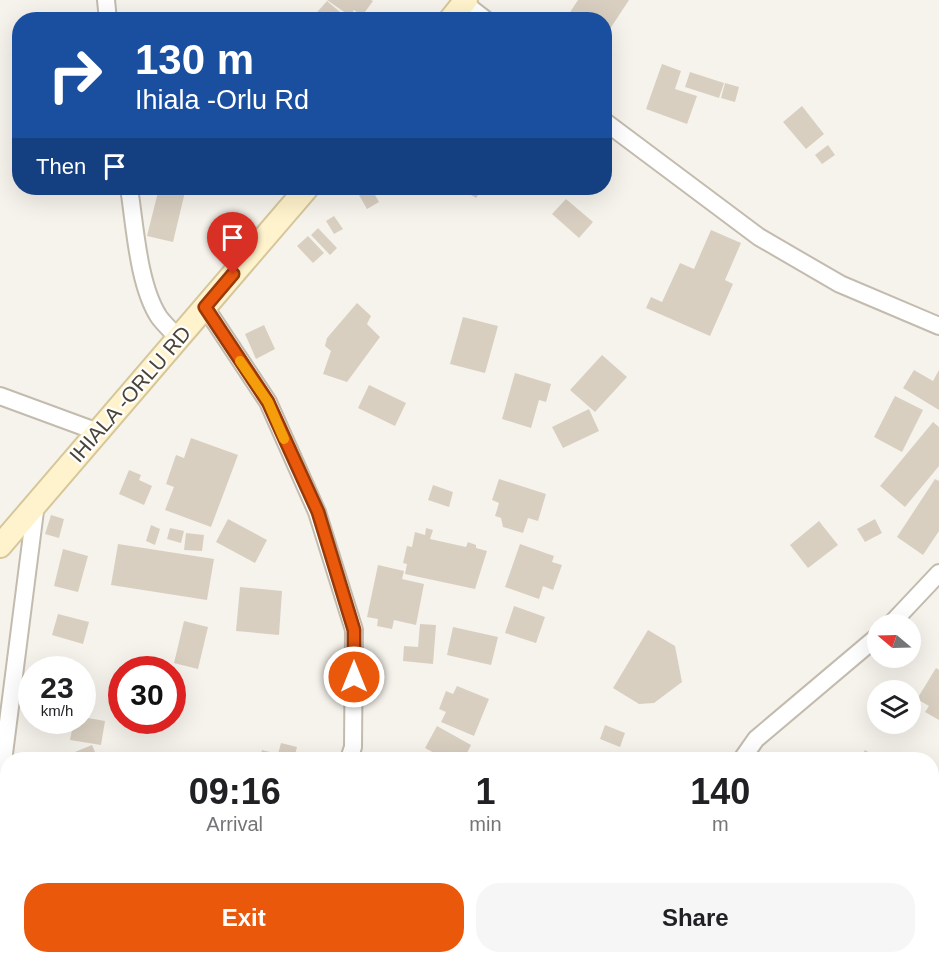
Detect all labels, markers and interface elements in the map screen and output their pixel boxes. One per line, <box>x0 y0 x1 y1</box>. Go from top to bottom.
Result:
icon: right <box>36 36 114 114</box>
text: 130 m <box>135 36 254 83</box>
text: Ihiala -Orlu Rd <box>135 85 309 115</box>
icon: arrive <box>98 150 131 183</box>
text: Then <box>36 154 86 179</box>
pin <box>207 212 258 274</box>
icon: arrive <box>216 221 249 254</box>
street label: IHIALA -ORLU RD <box>65 321 195 467</box>
north arrow <box>867 614 921 668</box>
map controls <box>867 614 921 734</box>
position arrow <box>322 645 386 709</box>
speed limit sign: 30 <box>108 656 186 734</box>
text: 23 <box>40 671 74 704</box>
button: layers <box>867 680 921 734</box>
text: km/h <box>41 702 73 719</box>
text: 09:16 <box>189 771 281 812</box>
text: 1 <box>475 771 495 812</box>
text: 140 <box>690 771 750 812</box>
text: Arrival <box>206 813 263 835</box>
text: min <box>469 813 502 835</box>
text: m <box>712 813 729 835</box>
button: Exit <box>24 883 464 952</box>
button: Share <box>476 883 915 952</box>

